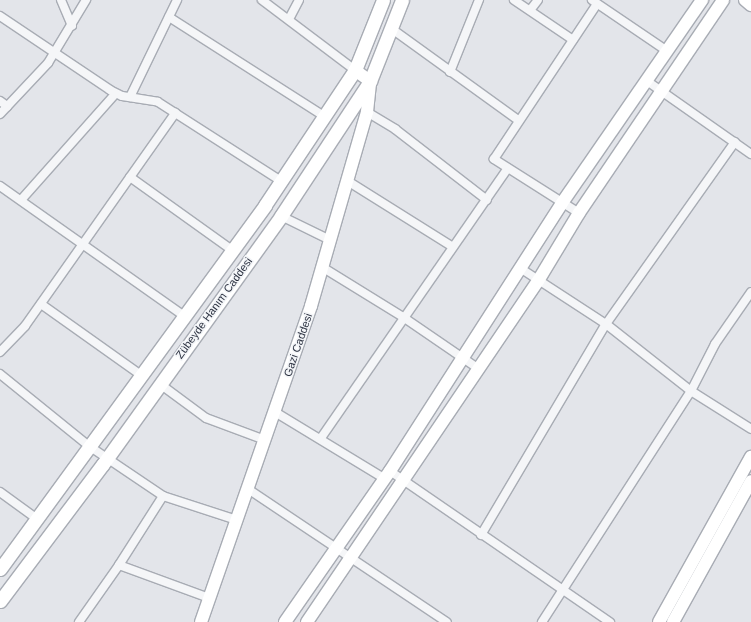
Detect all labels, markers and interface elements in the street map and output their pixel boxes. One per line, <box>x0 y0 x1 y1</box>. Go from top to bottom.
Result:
street label: Zübeyde Hanım Caddesi <box>173 255 255 361</box>
street label: Gazi Caddesi <box>281 312 315 378</box>

